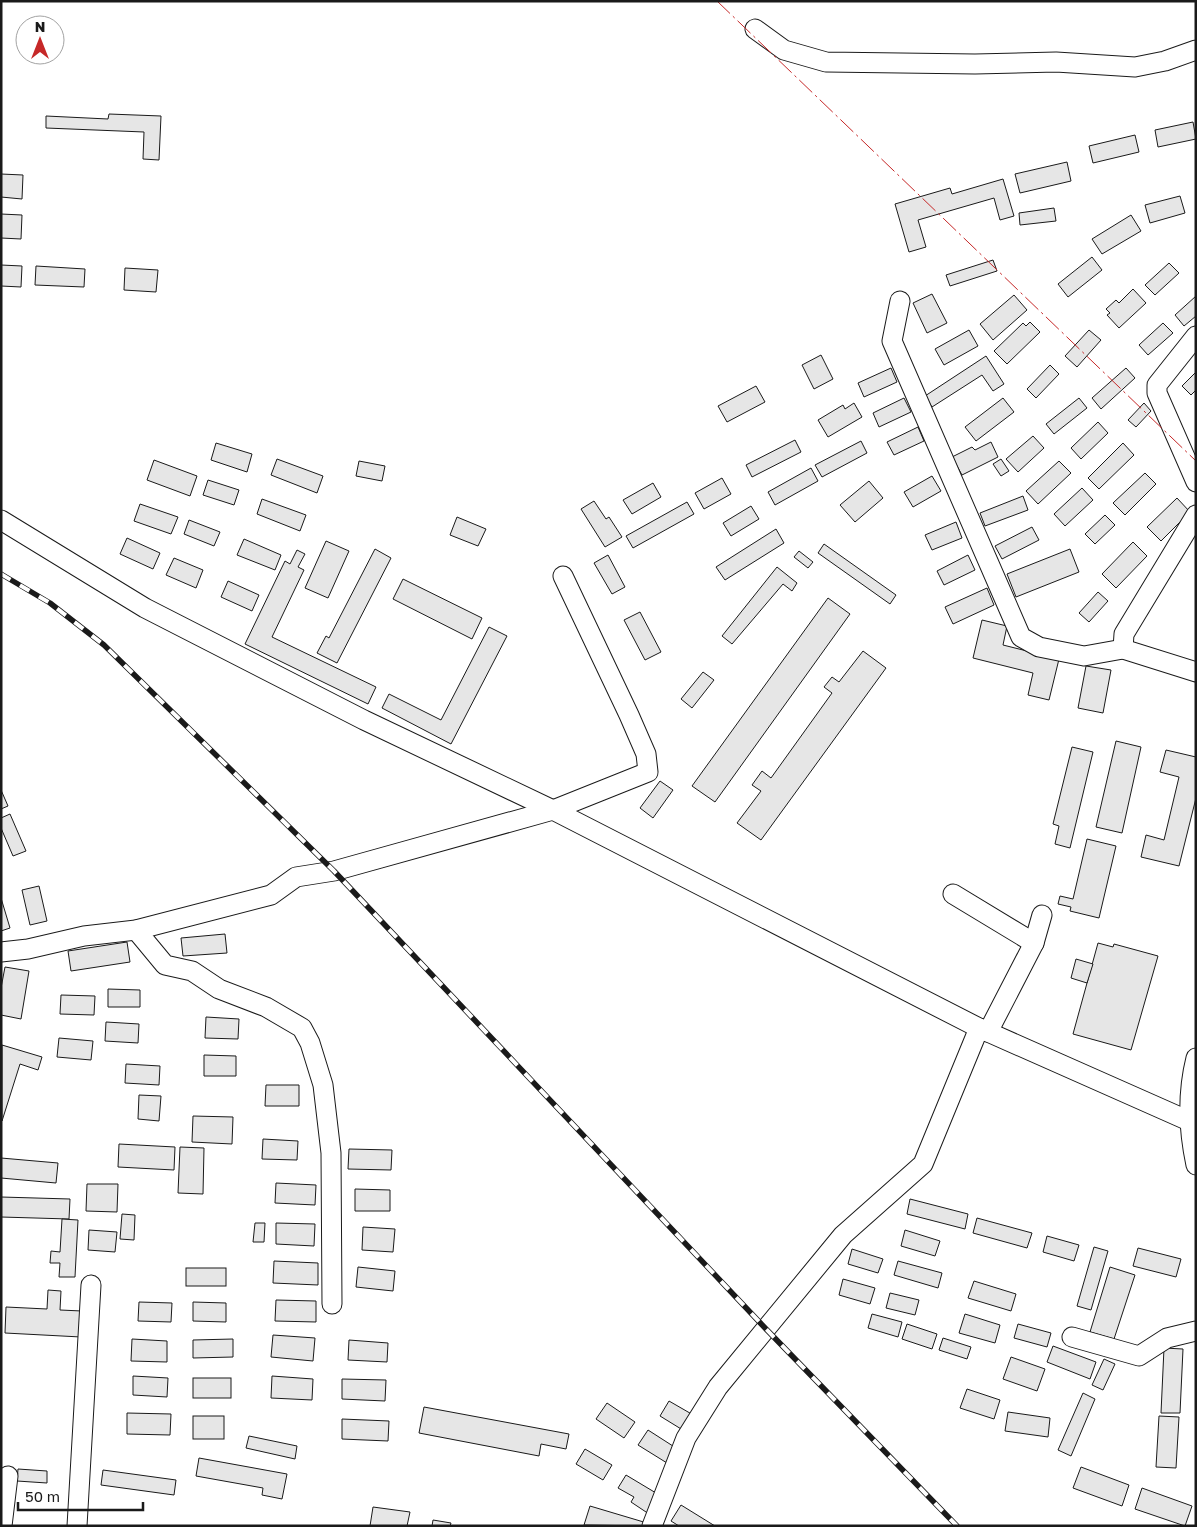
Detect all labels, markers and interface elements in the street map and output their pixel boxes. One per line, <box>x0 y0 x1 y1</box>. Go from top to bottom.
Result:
north arrow <box>15 15 65 65</box>
text: N <box>35 18 45 35</box>
scale bar <box>18 1480 142 1512</box>
text: 50 m <box>25 1487 60 1505</box>

